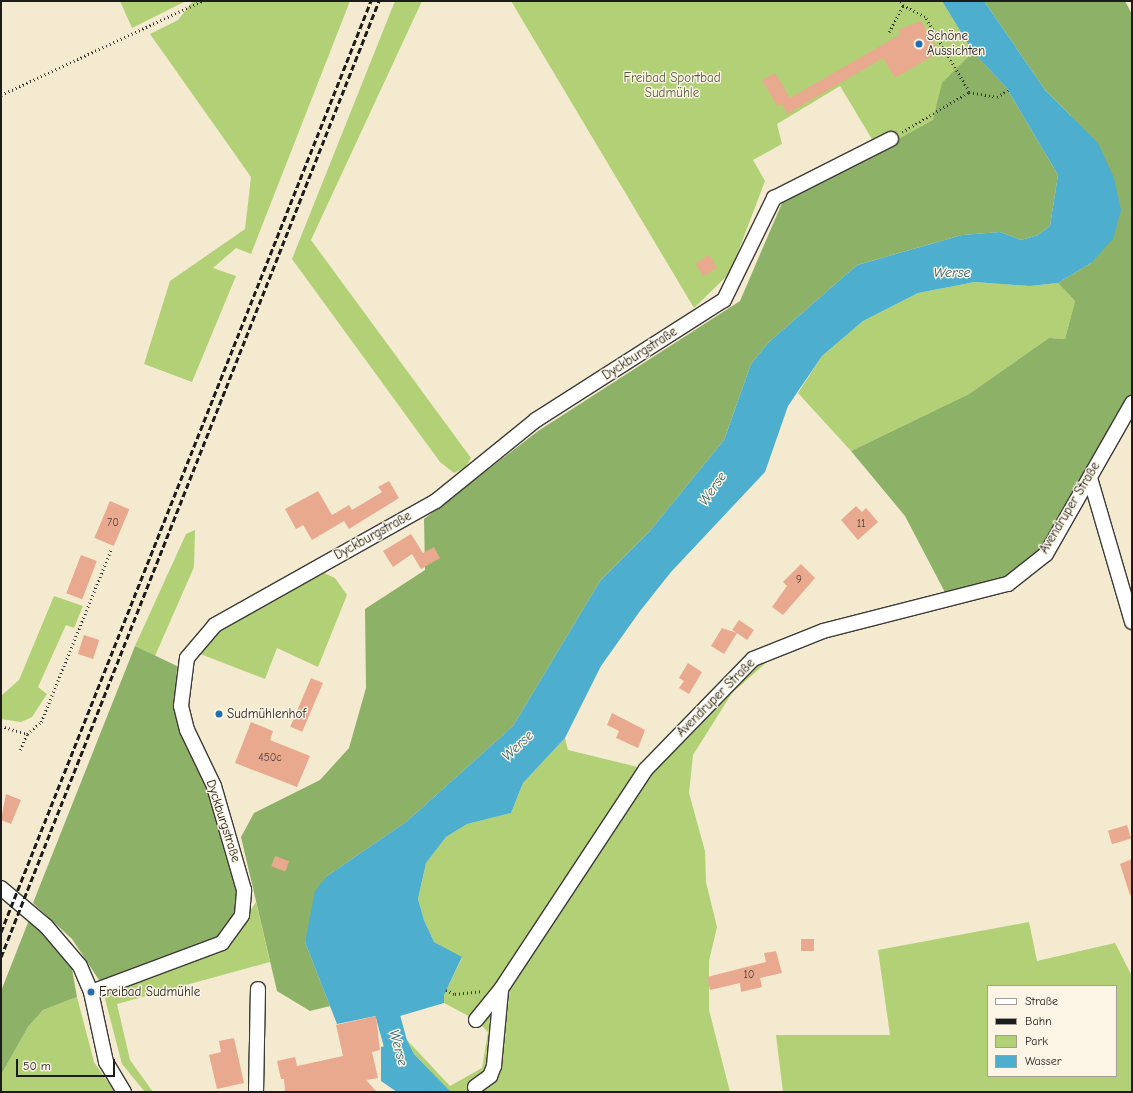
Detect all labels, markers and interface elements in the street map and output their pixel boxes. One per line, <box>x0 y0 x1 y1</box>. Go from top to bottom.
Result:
place label: Schöne Aussichten <box>927 29 985 60</box>
marker: Schöne Aussichten <box>914 39 924 49</box>
park label: Freibad Sportbad Sudmühle <box>623 71 721 102</box>
water label: Werse <box>933 265 971 281</box>
street label: Dyckburgstraße <box>600 324 680 384</box>
street label: Avendruper Straße <box>1037 459 1103 557</box>
water label: Werse <box>695 469 731 509</box>
street label: Dyckburgstraße <box>332 508 414 564</box>
house number: 70 <box>107 516 119 530</box>
house number: 11 <box>857 517 865 531</box>
house number: 9 <box>796 573 802 587</box>
street label: Avendruper Straße <box>674 656 758 740</box>
place label: Sudmühlenhof <box>227 706 306 722</box>
marker: Sudmühlenhof <box>214 709 224 719</box>
water label: Werse <box>499 727 537 765</box>
house number: 450c <box>258 751 282 765</box>
street label: Dyckburgstraße <box>202 778 244 864</box>
house number: 10 <box>743 968 755 982</box>
place label: Freibad Sudmühle <box>99 984 200 1000</box>
legend <box>987 985 1117 1077</box>
marker: Freibad Sudmühle <box>86 987 96 997</box>
text: Straße <box>1025 994 1058 1008</box>
text: Bahn <box>1025 1014 1052 1028</box>
water label: Werse <box>385 1028 411 1068</box>
text: Park <box>1025 1034 1048 1048</box>
scale bar <box>18 1051 117 1077</box>
text: Wasser <box>1025 1054 1062 1068</box>
text: 50 m <box>23 1059 51 1073</box>

